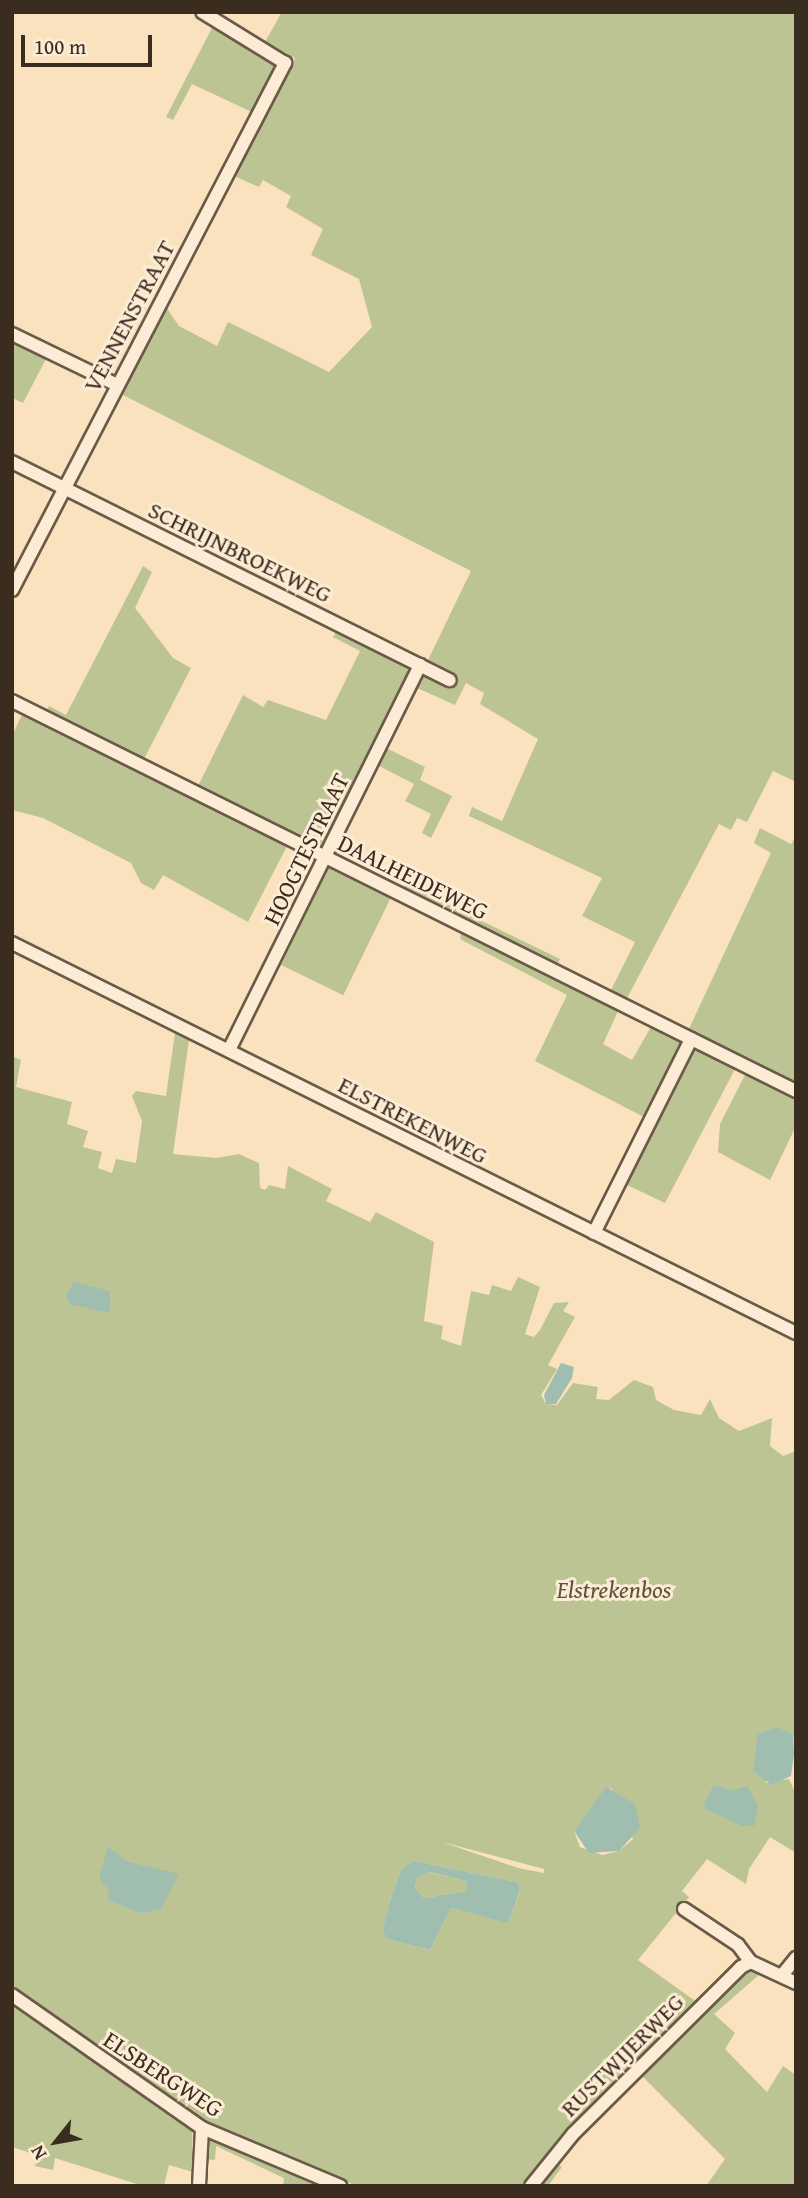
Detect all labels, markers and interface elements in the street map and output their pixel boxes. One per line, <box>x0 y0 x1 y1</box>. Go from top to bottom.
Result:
scale bar <box>24 21 156 65</box>
text: 100 m <box>34 31 86 62</box>
street label: VENNENSTRAAT <box>77 235 181 397</box>
street label: SCHRIJNBROEKWEG <box>144 495 336 609</box>
street label: HOOGTESTRAAT <box>257 768 355 930</box>
street label: DAALHEIDEWEG <box>333 828 493 926</box>
street label: ELSTREKENWEG <box>334 1070 492 1170</box>
park label: Elstrekenbos <box>557 1576 671 1604</box>
street label: RUSTWIJERWEG <box>555 1988 689 2122</box>
street label: ELSBERGWEG <box>98 2025 228 2123</box>
north arrow <box>21 2107 91 2177</box>
text: N <box>23 2140 53 2165</box>

